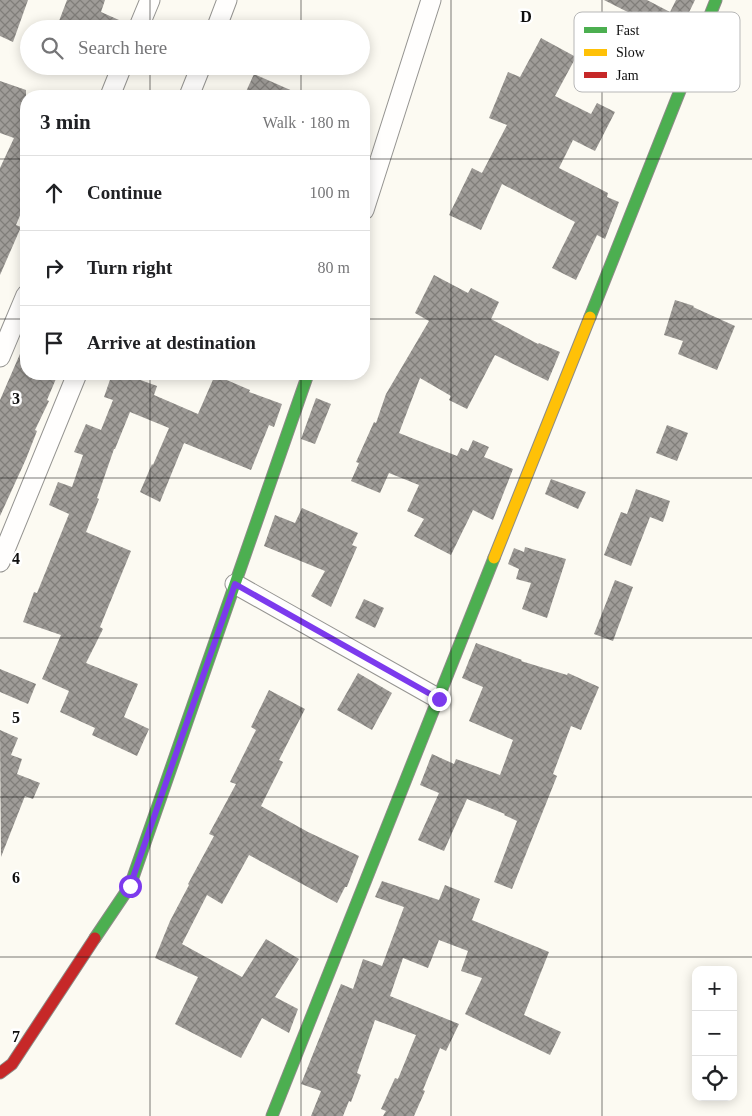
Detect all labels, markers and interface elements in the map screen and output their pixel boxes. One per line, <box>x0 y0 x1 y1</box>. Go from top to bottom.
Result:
text: D <box>520 8 532 25</box>
legend <box>574 12 740 92</box>
search box <box>20 20 370 75</box>
text: Fast <box>616 23 639 38</box>
icon: search <box>38 34 66 62</box>
text: Search here <box>78 37 167 58</box>
text: Slow <box>616 45 646 60</box>
text: Jam <box>616 68 639 83</box>
text: 3 min <box>40 110 91 134</box>
text: Walk · 180 m <box>263 114 350 131</box>
icon: ahead <box>40 179 68 207</box>
text: Continue <box>87 182 162 203</box>
text: 100 m <box>310 184 350 201</box>
icon: right <box>40 254 68 282</box>
text: Turn right <box>87 257 172 278</box>
text: 80 m <box>318 259 350 276</box>
icon: arrive <box>40 329 68 357</box>
text: Arrive at destination <box>87 332 256 353</box>
text: 3 <box>12 390 20 407</box>
text: 4 <box>12 550 20 567</box>
route end <box>428 688 451 711</box>
text: 5 <box>12 709 20 726</box>
text: 6 <box>12 869 20 886</box>
route start <box>119 875 142 898</box>
map controls <box>692 966 737 1101</box>
button: + <box>692 966 737 1011</box>
button: − <box>692 1011 737 1056</box>
text: 7 <box>12 1028 20 1045</box>
button: locate <box>692 1056 737 1101</box>

